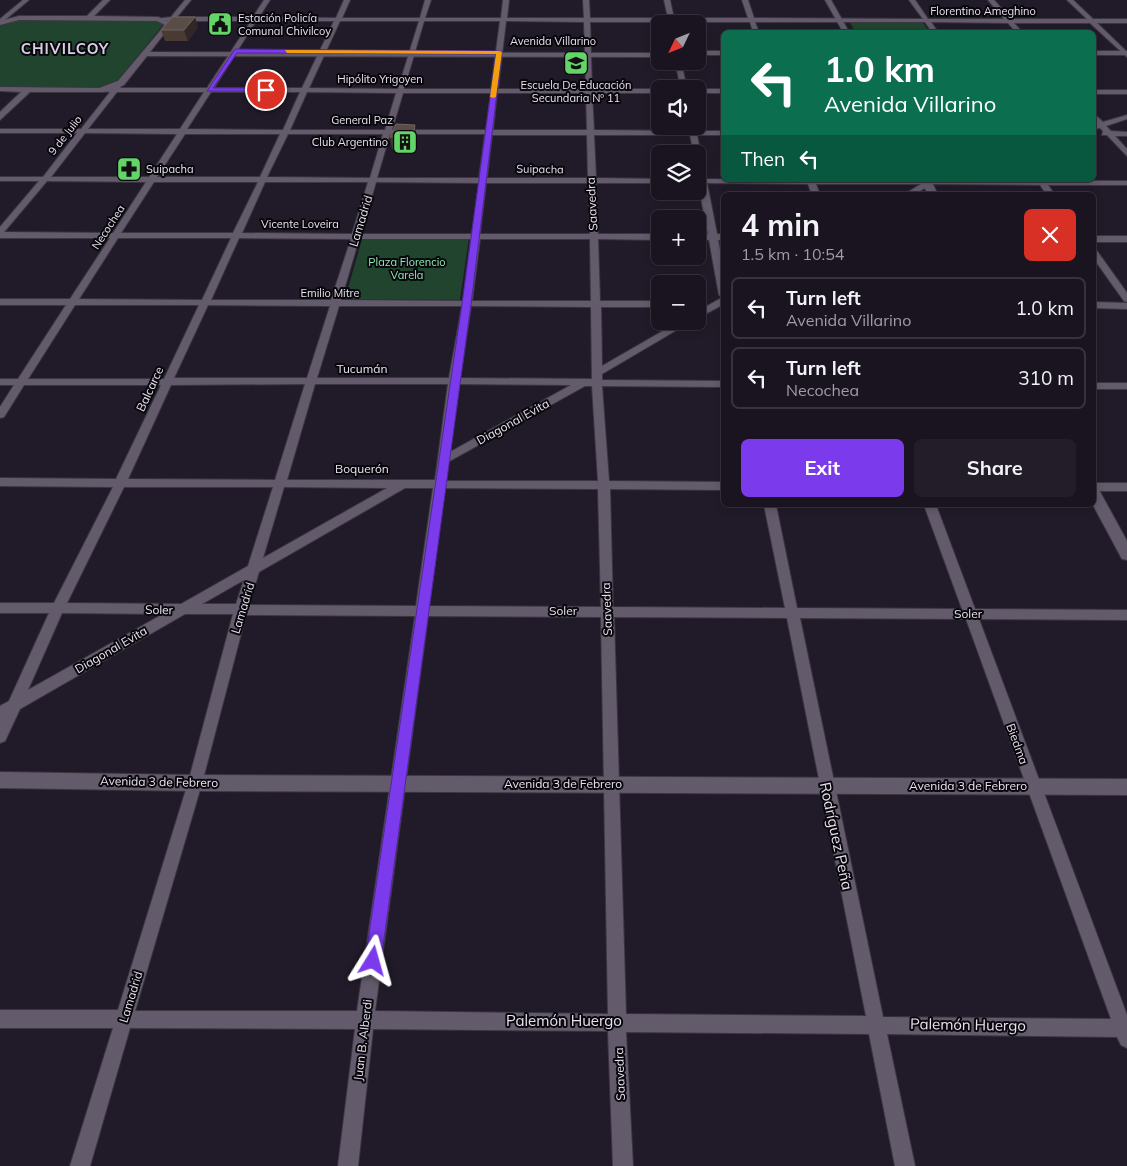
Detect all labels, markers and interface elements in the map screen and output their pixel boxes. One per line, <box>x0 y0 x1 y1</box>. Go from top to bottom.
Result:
street label: Florentino Ameghino <box>930 4 1036 18</box>
public building icon: Estación Policía Comunal Chivilcoy <box>207 11 233 37</box>
place label: Estación Policía Comunal Chivilcoy <box>238 11 331 38</box>
north arrow <box>651 15 706 70</box>
map controls <box>651 15 706 330</box>
street label: Avenida Villarino <box>510 34 596 48</box>
district label: CHIVILCOY <box>21 39 109 58</box>
text: 1.0 km <box>824 47 935 91</box>
school or university icon: Escuela De Educación Secundaria Nº 11 <box>563 50 589 76</box>
icon: left <box>741 50 806 115</box>
pin <box>245 69 287 111</box>
street label: Hipólito Yrigoyen <box>337 72 423 86</box>
icon: arrive <box>252 76 280 104</box>
place label: Escuela De Educación Secundaria Nº 11 <box>521 78 631 105</box>
button: sound <box>651 80 706 135</box>
text: Avenida Villarino <box>824 90 996 118</box>
street label: 9 de Julio <box>45 112 85 158</box>
street label: General Paz <box>331 113 393 127</box>
building icon: Club Argentino <box>392 129 418 155</box>
place label: Club Argentino <box>312 135 388 149</box>
button: layers <box>651 145 706 200</box>
icon: left <box>795 145 823 173</box>
text: Then <box>741 147 785 171</box>
pharmacy icon: Suipacha <box>116 156 142 182</box>
place label: Suipacha <box>146 162 194 176</box>
street label: Suipacha <box>516 162 564 176</box>
street label: Saavedra <box>583 177 600 231</box>
street label: Lamadrid <box>346 193 375 248</box>
street label: Necochea <box>88 202 128 252</box>
text: 4 min <box>741 206 820 244</box>
button: close <box>1024 209 1076 261</box>
button: + <box>651 210 706 265</box>
street label: Vicente Loveira <box>261 217 339 231</box>
text: 1.5 km · 10:54 <box>741 244 844 264</box>
park label: Plaza Florencio Varela <box>368 255 446 282</box>
button: − <box>651 275 706 330</box>
street label: Emilio Mitre <box>301 286 359 300</box>
text: Turn left <box>786 286 861 310</box>
icon: left <box>743 294 771 322</box>
text: 1.0 km <box>1015 296 1074 320</box>
text: Avenida Villarino <box>786 310 911 330</box>
text: Turn left <box>786 356 861 380</box>
street label: Tucumán <box>337 361 387 376</box>
street label: Balcarce <box>133 364 166 414</box>
icon: left <box>743 364 771 392</box>
text: 310 m <box>1018 366 1074 390</box>
text: Necochea <box>786 380 859 400</box>
street label: Diagonal Evita <box>474 395 552 448</box>
button: Exit <box>741 439 904 497</box>
button: Share <box>914 439 1076 497</box>
street label: Boquerón <box>335 461 389 476</box>
street label: Lamadrid <box>228 580 257 635</box>
street label: Saavedra <box>598 582 615 636</box>
street label: Soler <box>145 602 174 617</box>
street label: Soler <box>549 603 578 618</box>
street label: Soler <box>954 606 983 621</box>
street label: Diagonal Evita <box>72 623 150 676</box>
street label: Biedma <box>1003 721 1032 766</box>
street label: Avenida 3 de Febrero <box>100 773 218 790</box>
street label: Avenida 3 de Febrero <box>504 776 622 791</box>
street label: Avenida 3 de Febrero <box>909 778 1027 793</box>
street label: Rodríguez Peña <box>816 780 857 892</box>
position arrow <box>346 934 398 986</box>
street label: Lamadrid <box>116 969 145 1024</box>
street label: Juan B. Alberdi <box>350 998 375 1082</box>
street label: Palemón Huergo <box>506 1011 622 1030</box>
street label: Palemón Huergo <box>910 1014 1026 1035</box>
street label: Saavedra <box>611 1047 628 1101</box>

